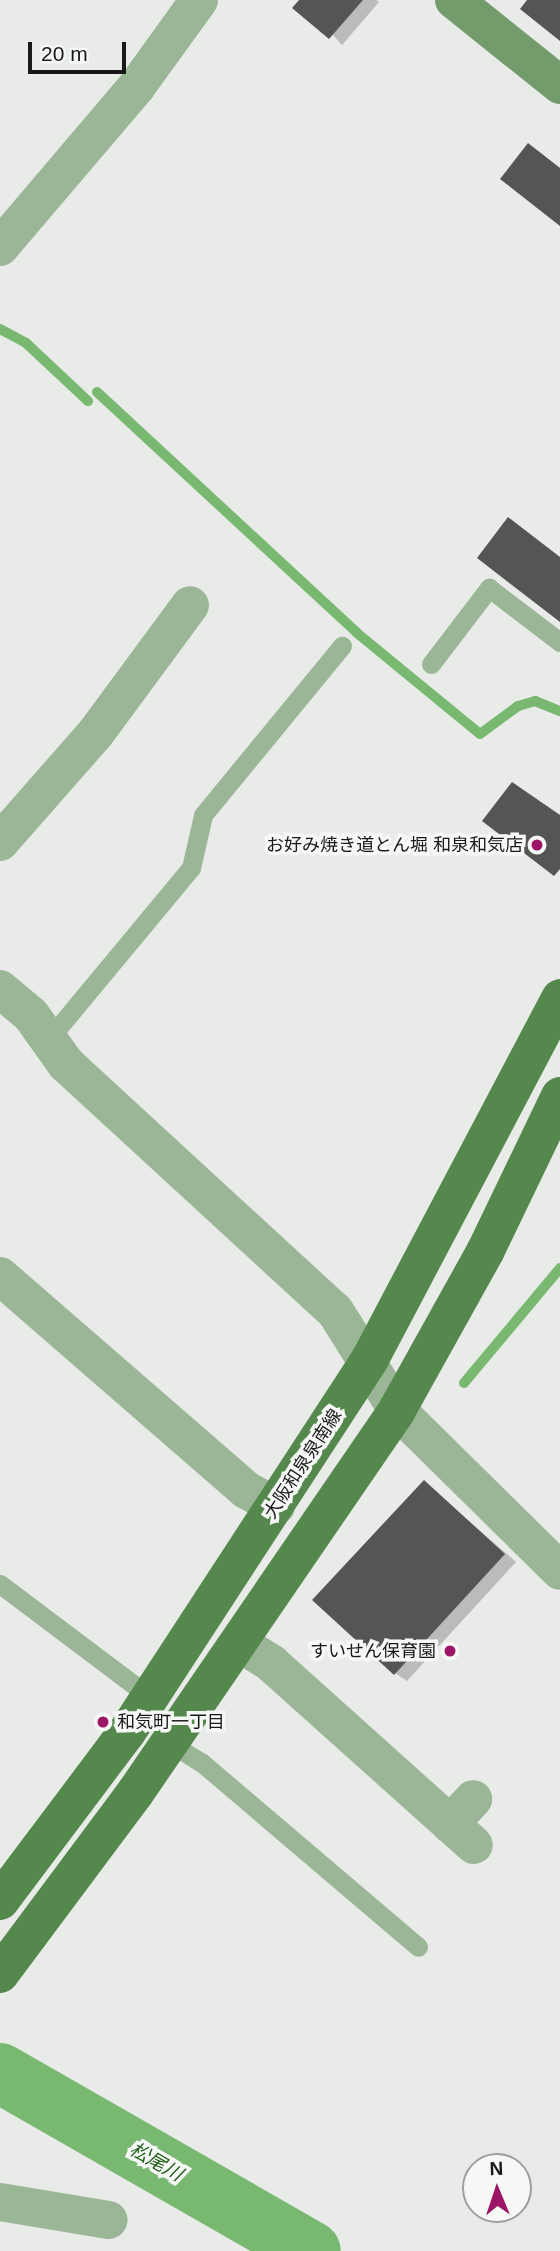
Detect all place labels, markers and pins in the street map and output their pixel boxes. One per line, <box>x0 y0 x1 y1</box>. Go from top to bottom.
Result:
place label: お好み焼き道とん堀 和泉和気店 <box>266 834 523 856</box>
marker: お好み焼き道とん堀 和泉和気店 <box>529 837 545 853</box>
place label: すいせん保育園 <box>310 1640 436 1662</box>
marker: すいせん保育園 <box>442 1643 458 1659</box>
place label: 和気町一丁目 <box>117 1711 225 1733</box>
marker: 和気町一丁目 <box>95 1714 111 1730</box>

